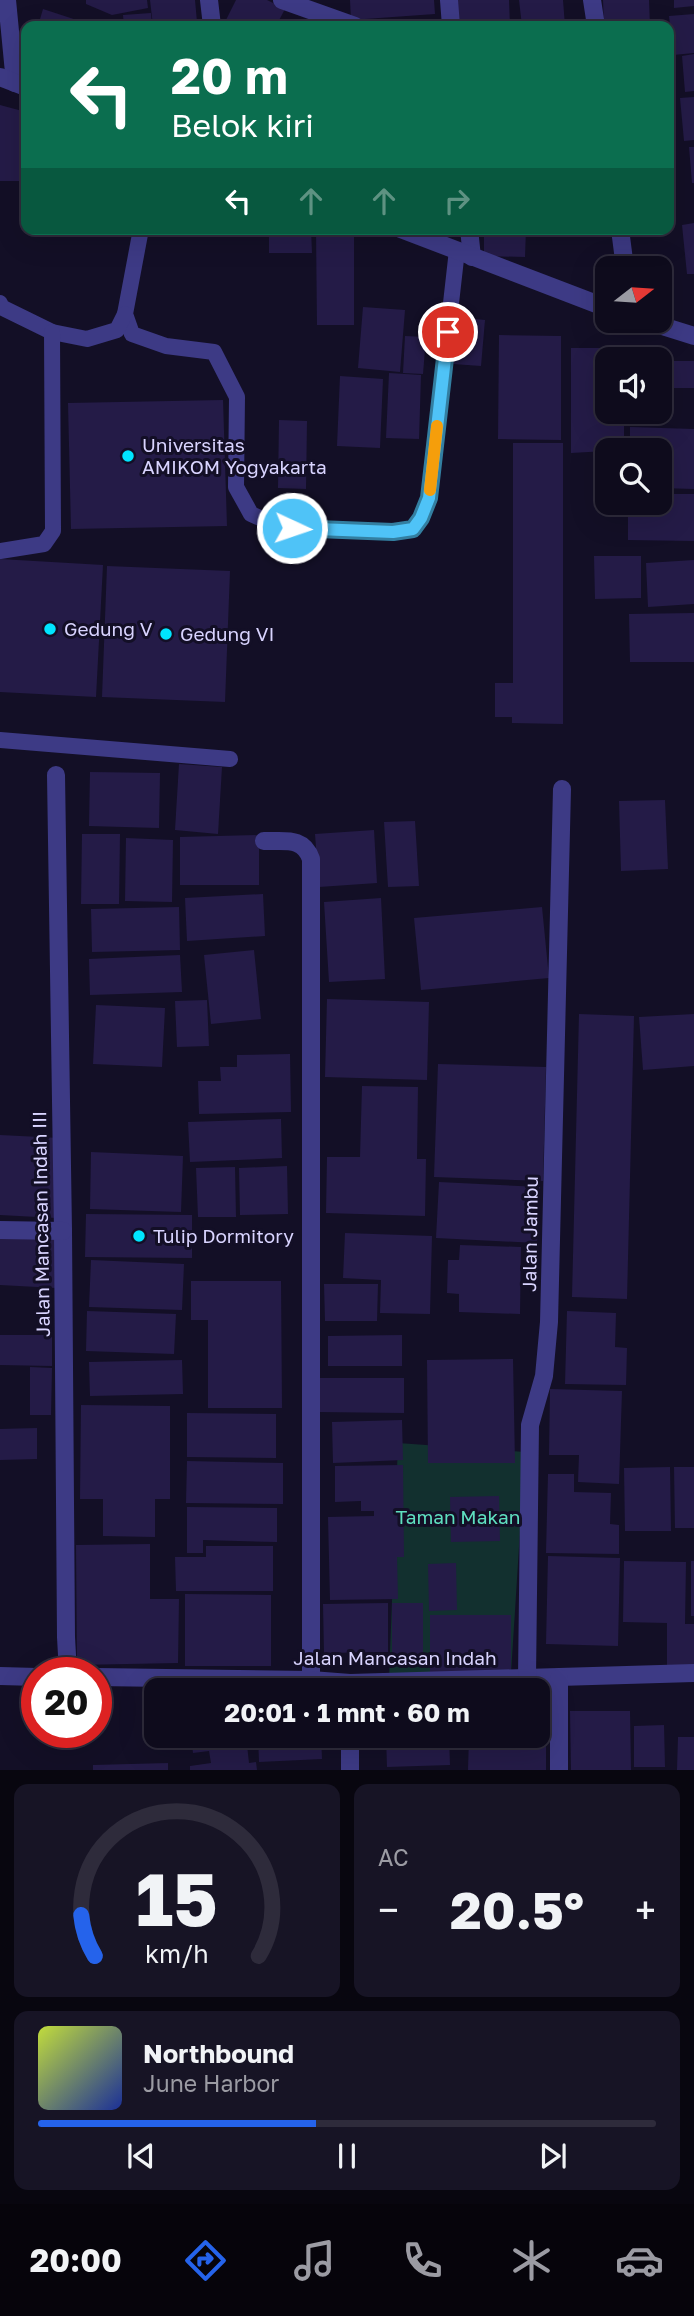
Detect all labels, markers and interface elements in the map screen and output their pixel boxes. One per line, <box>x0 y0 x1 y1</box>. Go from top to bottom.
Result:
text: 20 m <box>171 46 288 105</box>
icon: left <box>56 49 147 140</box>
text: Belok kiri <box>171 106 314 144</box>
icon: left <box>219 182 257 220</box>
icon: ahead <box>292 182 330 220</box>
icon: ahead <box>365 182 403 220</box>
icon: right <box>438 182 476 220</box>
north arrow <box>595 256 672 332</box>
map controls <box>595 256 672 515</box>
pin <box>418 302 478 362</box>
icon: arrive <box>429 313 467 351</box>
button: sound <box>595 347 672 424</box>
place label: Universitas AMIKOM Yogyakarta <box>142 433 327 478</box>
button: search <box>595 438 672 515</box>
marker: Universitas AMIKOM Yogyakarta <box>120 448 136 464</box>
position arrow <box>255 491 329 565</box>
place label: Gedung V <box>64 617 153 640</box>
marker: Gedung V <box>42 621 58 637</box>
place label: Gedung VI <box>180 622 274 645</box>
marker: Gedung VI <box>158 626 174 642</box>
street label: Jalan Mancasan Indah III <box>27 1111 54 1337</box>
street label: Jalan Jambu <box>517 1176 542 1292</box>
place label: Tulip Dormitory <box>153 1224 294 1247</box>
marker: Tulip Dormitory <box>131 1228 147 1244</box>
park label: Taman Makan <box>396 1505 520 1528</box>
street label: Jalan Mancasan Indah <box>293 1646 497 1669</box>
speed limit sign: 20 <box>21 1657 112 1748</box>
text: 20:01 · 1 mnt · 60 m <box>224 1697 470 1728</box>
text: AC <box>378 1843 409 1871</box>
text: 15 <box>136 1856 218 1943</box>
text: 20.5° <box>450 1878 584 1940</box>
text: − <box>378 1887 399 1932</box>
text: + <box>635 1887 656 1932</box>
text: km/h <box>145 1938 209 1969</box>
text: Northbound <box>143 2038 294 2069</box>
text: June Harbor <box>143 2069 279 2097</box>
icon: previous <box>122 2137 160 2175</box>
icon: pause <box>328 2137 366 2175</box>
icon: next <box>534 2137 572 2175</box>
icon: directions <box>181 2236 230 2285</box>
icon: music <box>290 2236 339 2285</box>
icon: phone <box>398 2236 447 2285</box>
icon: climate <box>507 2236 556 2285</box>
icon: car <box>615 2236 664 2285</box>
text: 20:00 <box>30 2241 122 2279</box>

